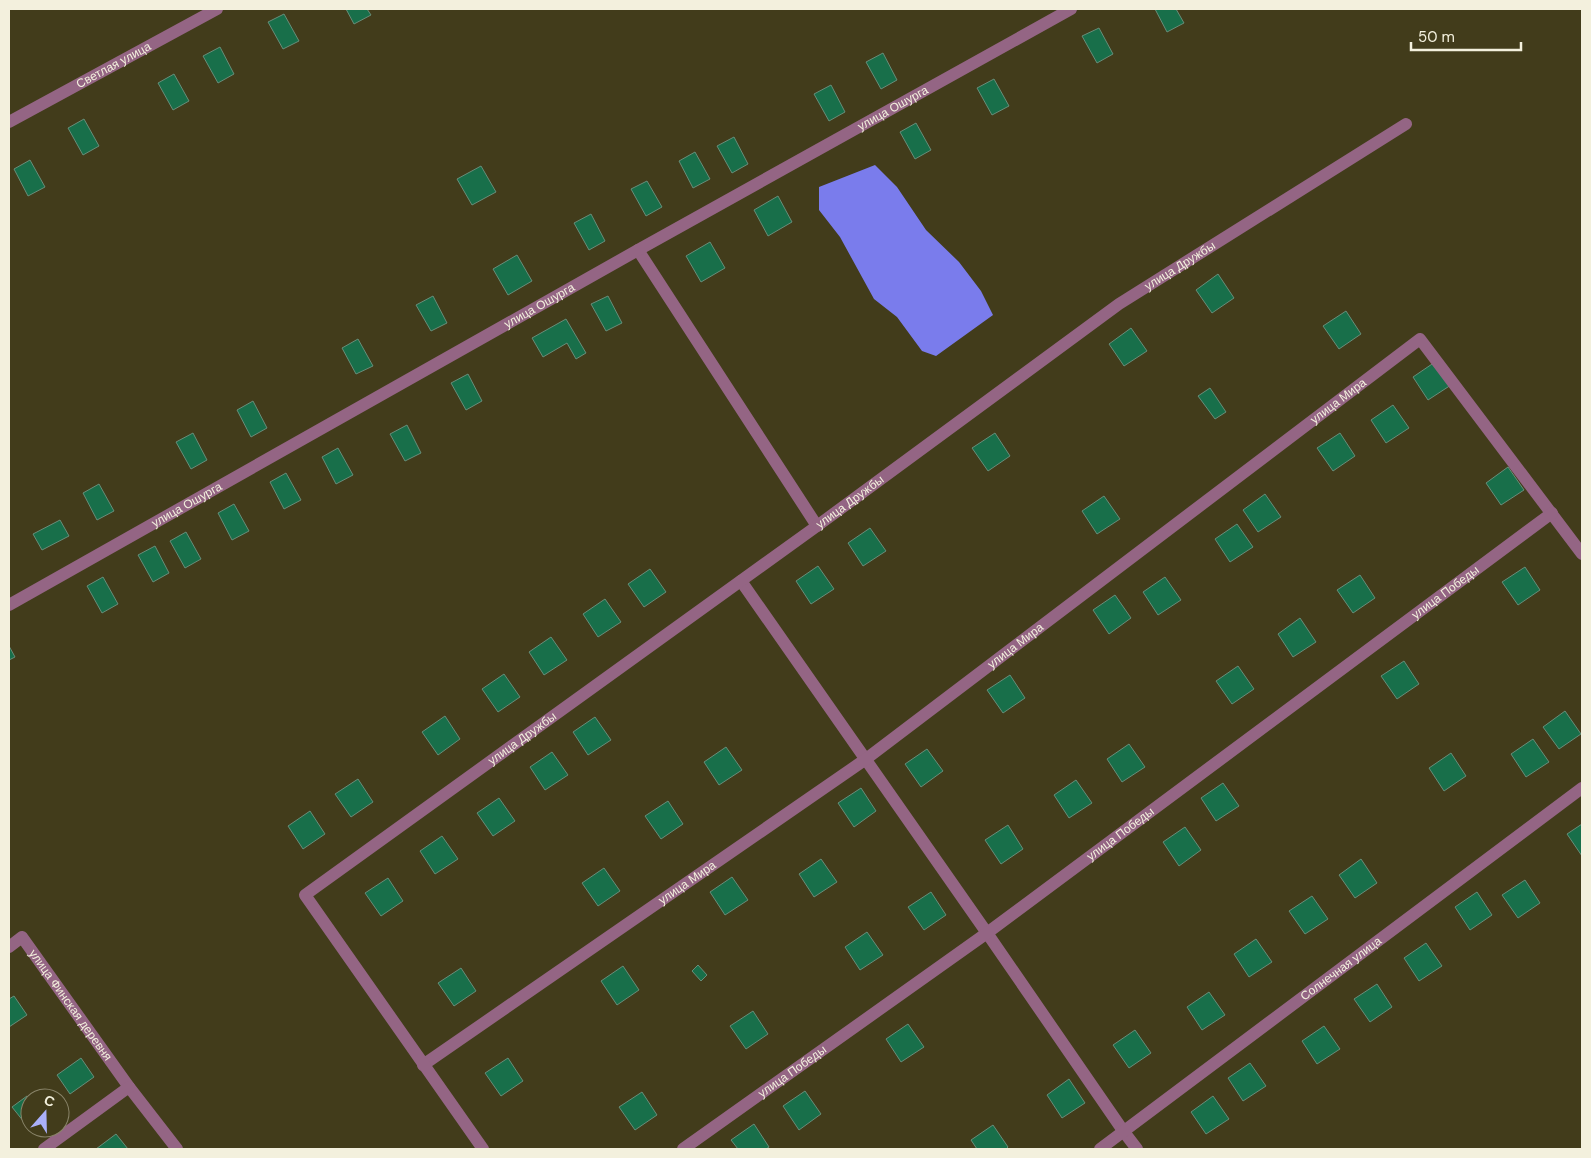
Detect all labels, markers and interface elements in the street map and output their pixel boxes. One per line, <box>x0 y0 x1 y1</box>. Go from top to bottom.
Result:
scale bar <box>1411 20 1521 52</box>
text: 50 m <box>1418 27 1455 47</box>
street label: Светлая улица <box>73 38 154 92</box>
street label: улица Ошурга <box>855 82 931 134</box>
street label: улица Дружбы <box>1141 238 1218 294</box>
street label: улица Ошурга <box>501 279 578 332</box>
street label: улица Мира <box>1307 374 1370 427</box>
street label: улица Дружбы <box>813 472 887 532</box>
street label: улица Ошурга <box>149 478 225 531</box>
street label: улица Победы <box>1408 562 1482 623</box>
street label: улица Мира <box>984 619 1047 672</box>
street label: улица Дружбы <box>485 708 560 768</box>
street label: улица Победы <box>1083 804 1157 864</box>
street label: улица Мира <box>655 857 719 908</box>
street label: Солнечная улица <box>1297 933 1385 1004</box>
street label: улица Финская деревня <box>25 946 116 1064</box>
street label: улица Победы <box>755 1042 830 1101</box>
north arrow <box>20 1088 70 1138</box>
text: С <box>42 1091 57 1111</box>

